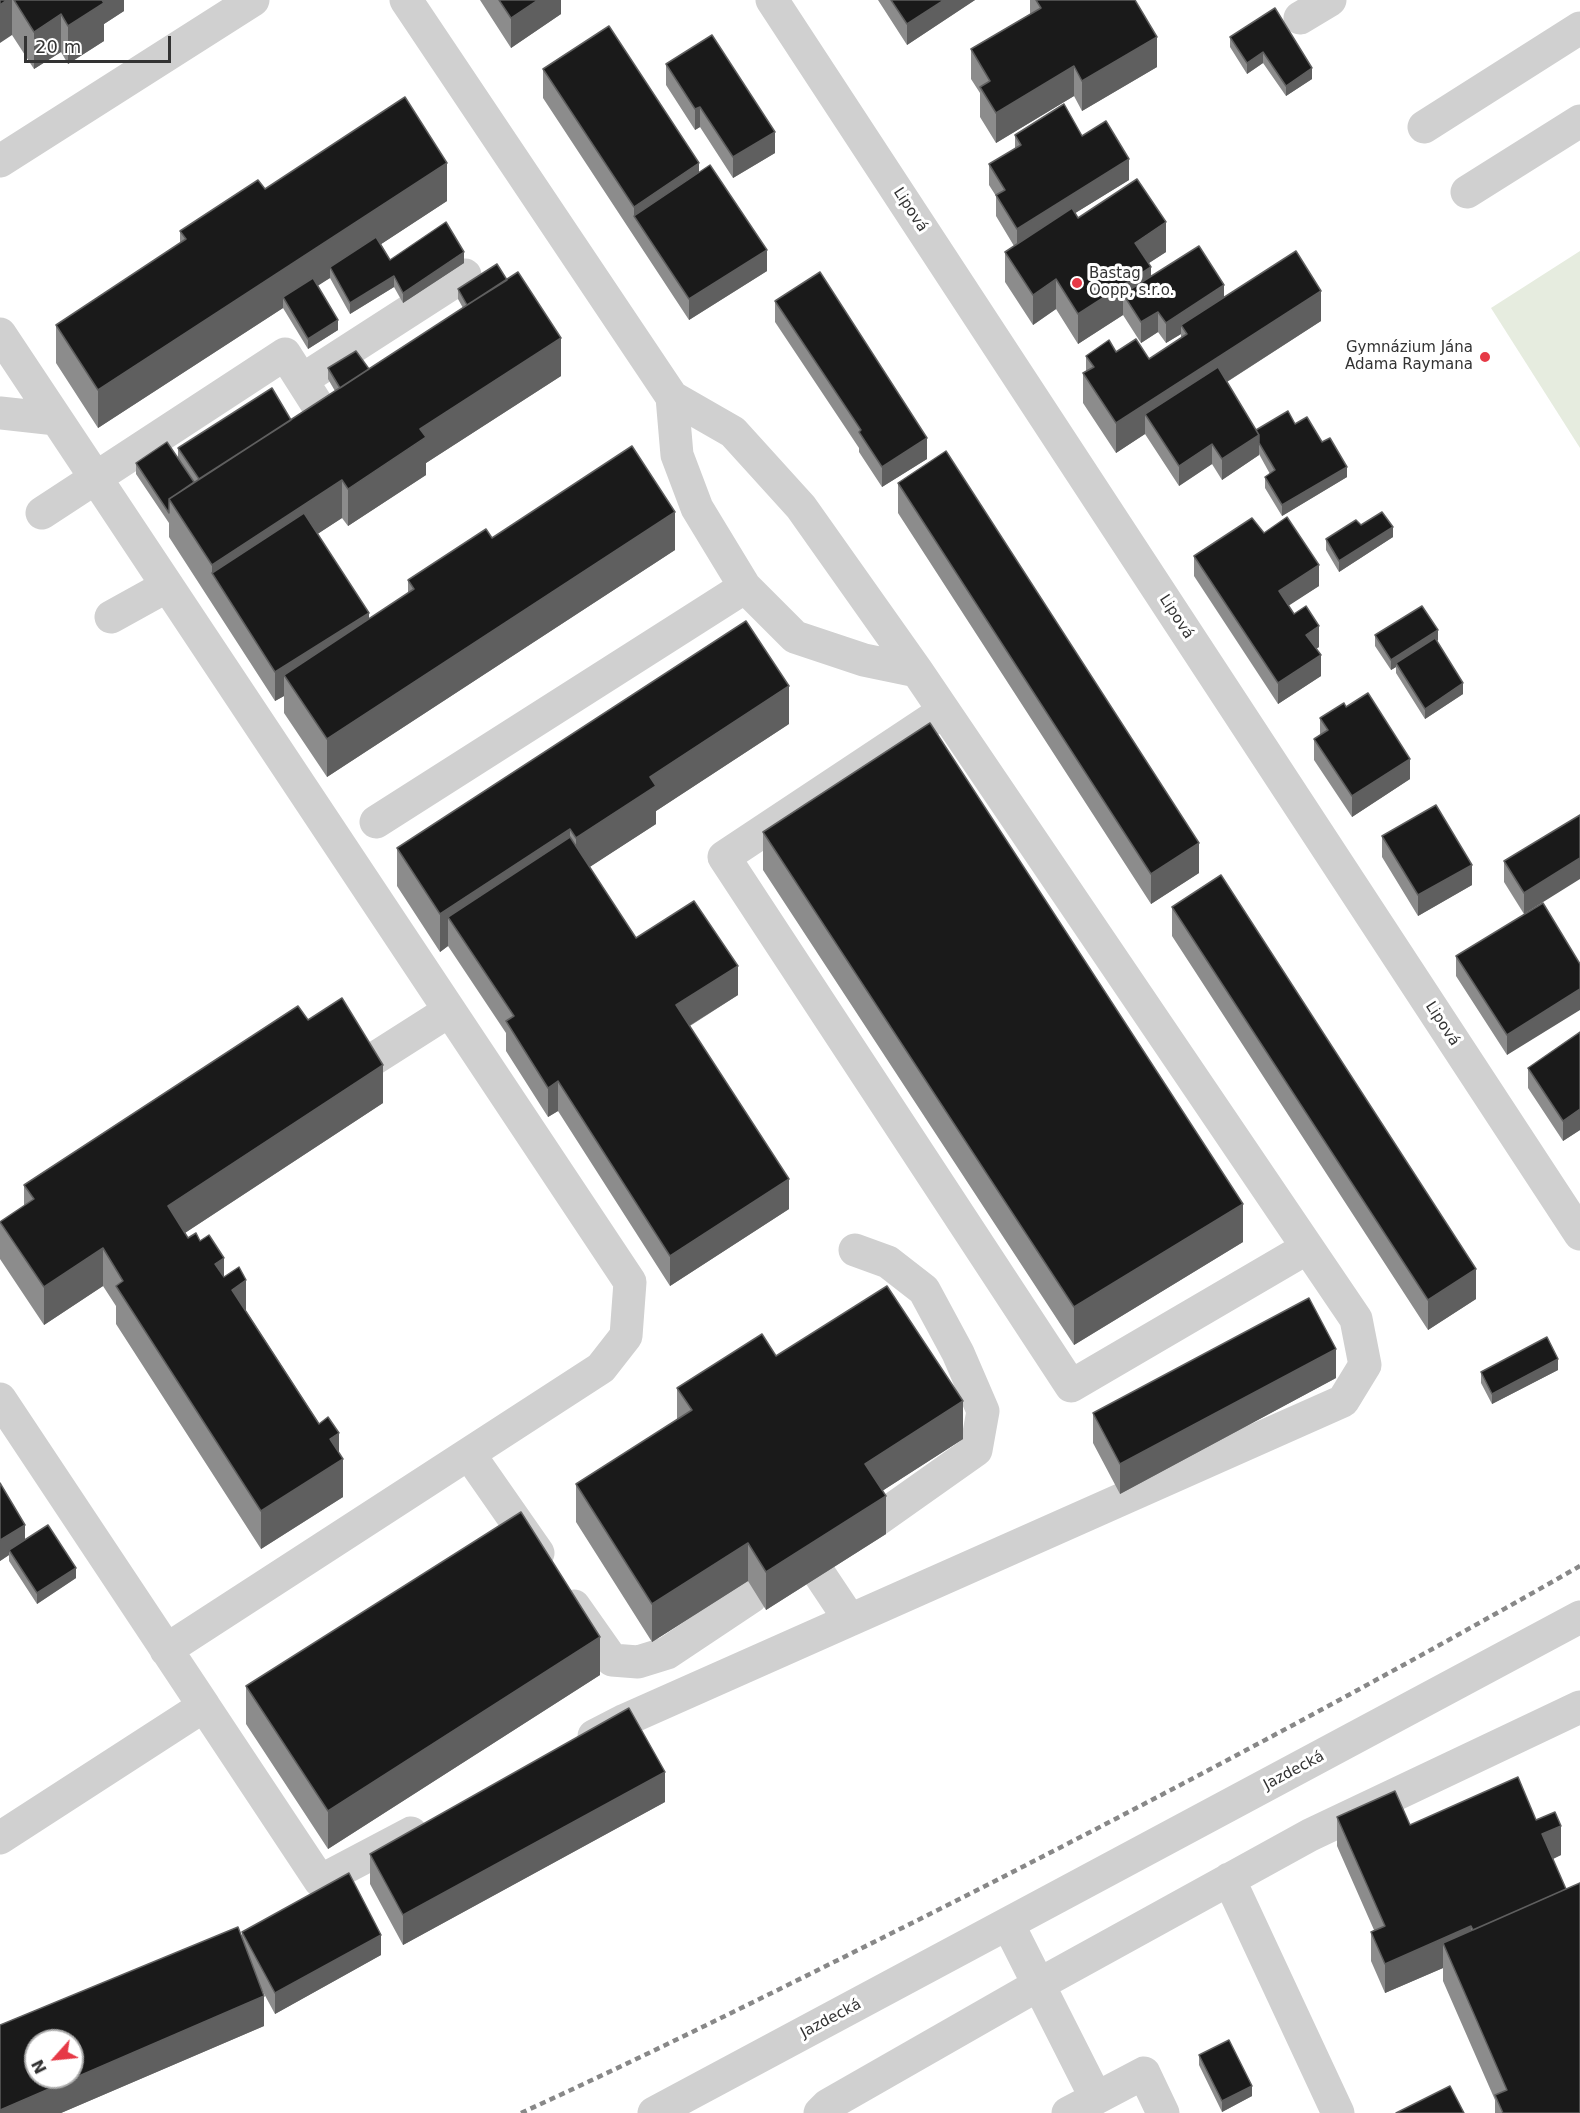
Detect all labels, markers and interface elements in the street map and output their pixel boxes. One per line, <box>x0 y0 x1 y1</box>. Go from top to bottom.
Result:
scale bar <box>27 24 174 62</box>
text: 20 m <box>35 36 81 57</box>
street label: Lipová <box>889 184 931 236</box>
place label: Bastag Oopp, s.r.o. <box>1089 265 1174 300</box>
marker: Bastag Oopp, s.r.o. <box>1070 276 1084 290</box>
place label: Gymnázium Jána Adama Raymana <box>1345 339 1473 374</box>
marker: Gymnázium Jána Adama Raymana <box>1478 350 1492 364</box>
street label: Lipová <box>1155 591 1197 643</box>
street label: Lipová <box>1421 998 1463 1050</box>
street label: Jazdecká <box>1261 1748 1327 1794</box>
street label: Jazdecká <box>798 1996 864 2042</box>
north arrow <box>24 2029 84 2089</box>
text: N <box>28 2056 51 2077</box>

